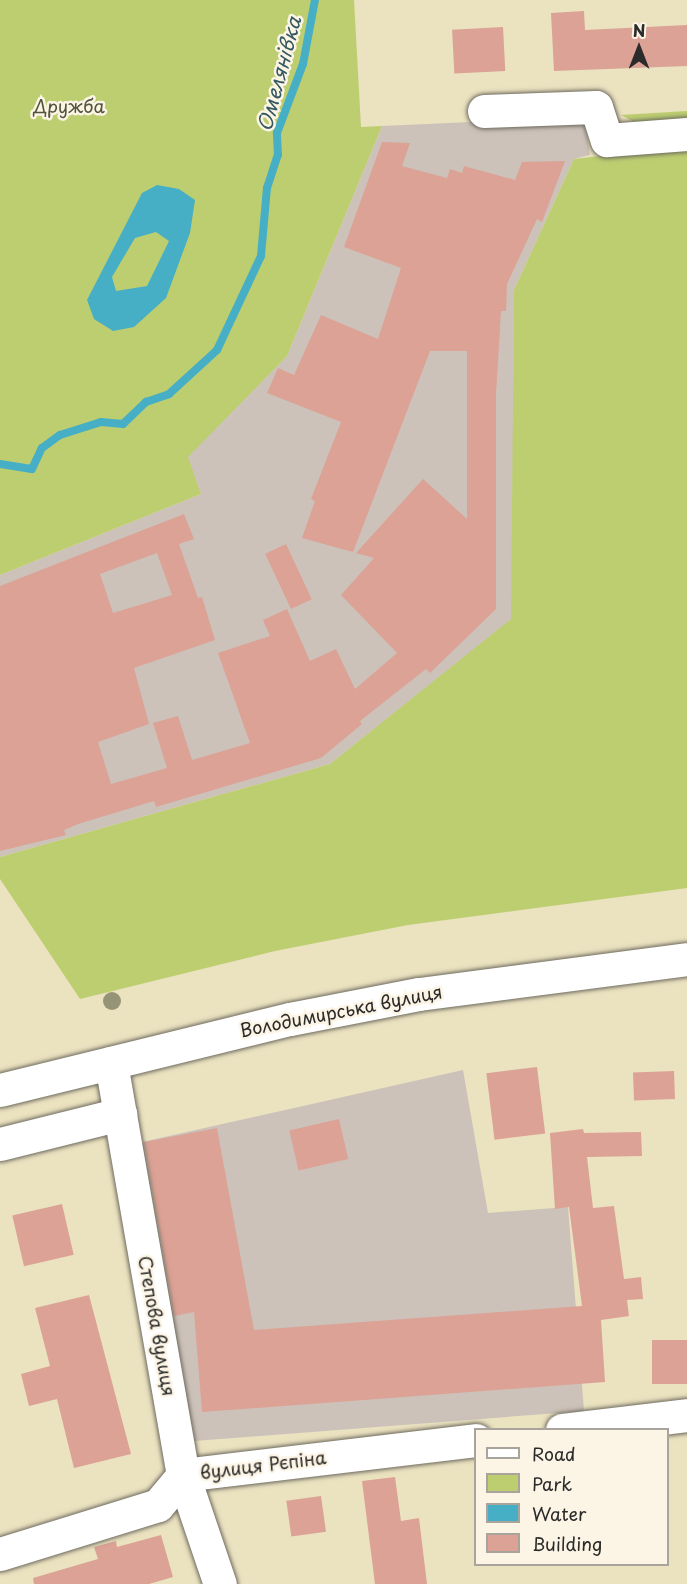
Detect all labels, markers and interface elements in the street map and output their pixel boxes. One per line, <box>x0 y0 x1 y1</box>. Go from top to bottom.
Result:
water label: Омелянівка <box>252 14 306 134</box>
north arrow <box>609 18 669 78</box>
text: N <box>633 18 645 42</box>
park label: Дружба <box>33 95 105 117</box>
street label: Володимирська вулиця <box>238 981 444 1041</box>
street label: Степова вулиця <box>134 1254 180 1398</box>
legend <box>474 1428 669 1566</box>
text: Road <box>532 1440 576 1467</box>
street label: вулиця Рєпіна <box>199 1447 327 1483</box>
text: Park <box>532 1470 572 1497</box>
text: Water <box>532 1500 586 1527</box>
text: Building <box>532 1530 602 1557</box>

